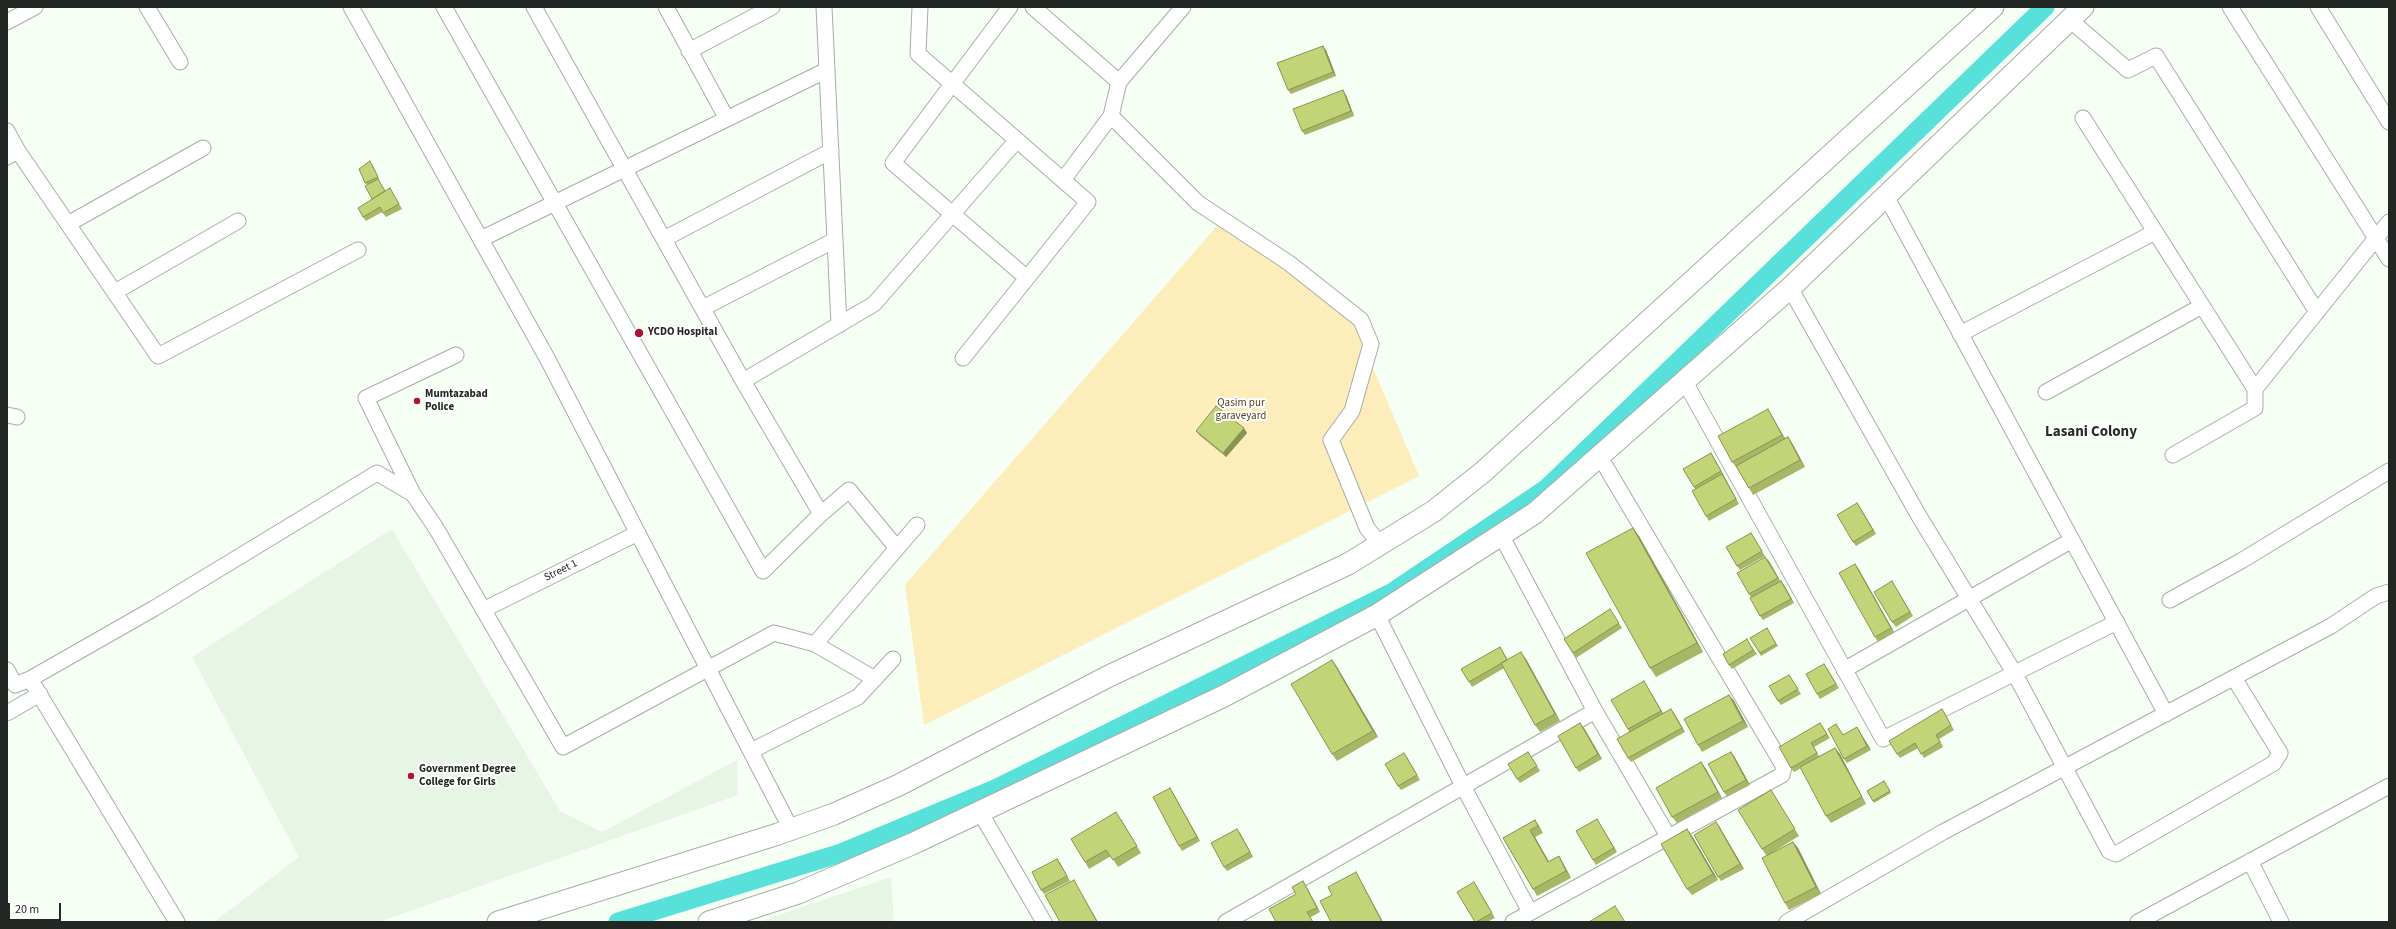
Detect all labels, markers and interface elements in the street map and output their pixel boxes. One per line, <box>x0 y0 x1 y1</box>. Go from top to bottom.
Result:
place label: YCDO Hospital <box>648 326 717 340</box>
marker: YCDO Hospital <box>633 327 645 339</box>
place label: Mumtazabad Police <box>425 388 488 414</box>
marker: Mumtazabad Police <box>412 396 422 406</box>
park label: Qasim pur garaveyard <box>1216 397 1266 423</box>
district label: Lasani Colony <box>2045 424 2137 442</box>
street label: Street 1 <box>542 557 580 585</box>
place label: Government Degree College for Girls <box>419 763 516 789</box>
marker: Government Degree College for Girls <box>406 771 416 781</box>
scale bar <box>10 895 63 921</box>
text: 20 m <box>15 901 39 918</box>

